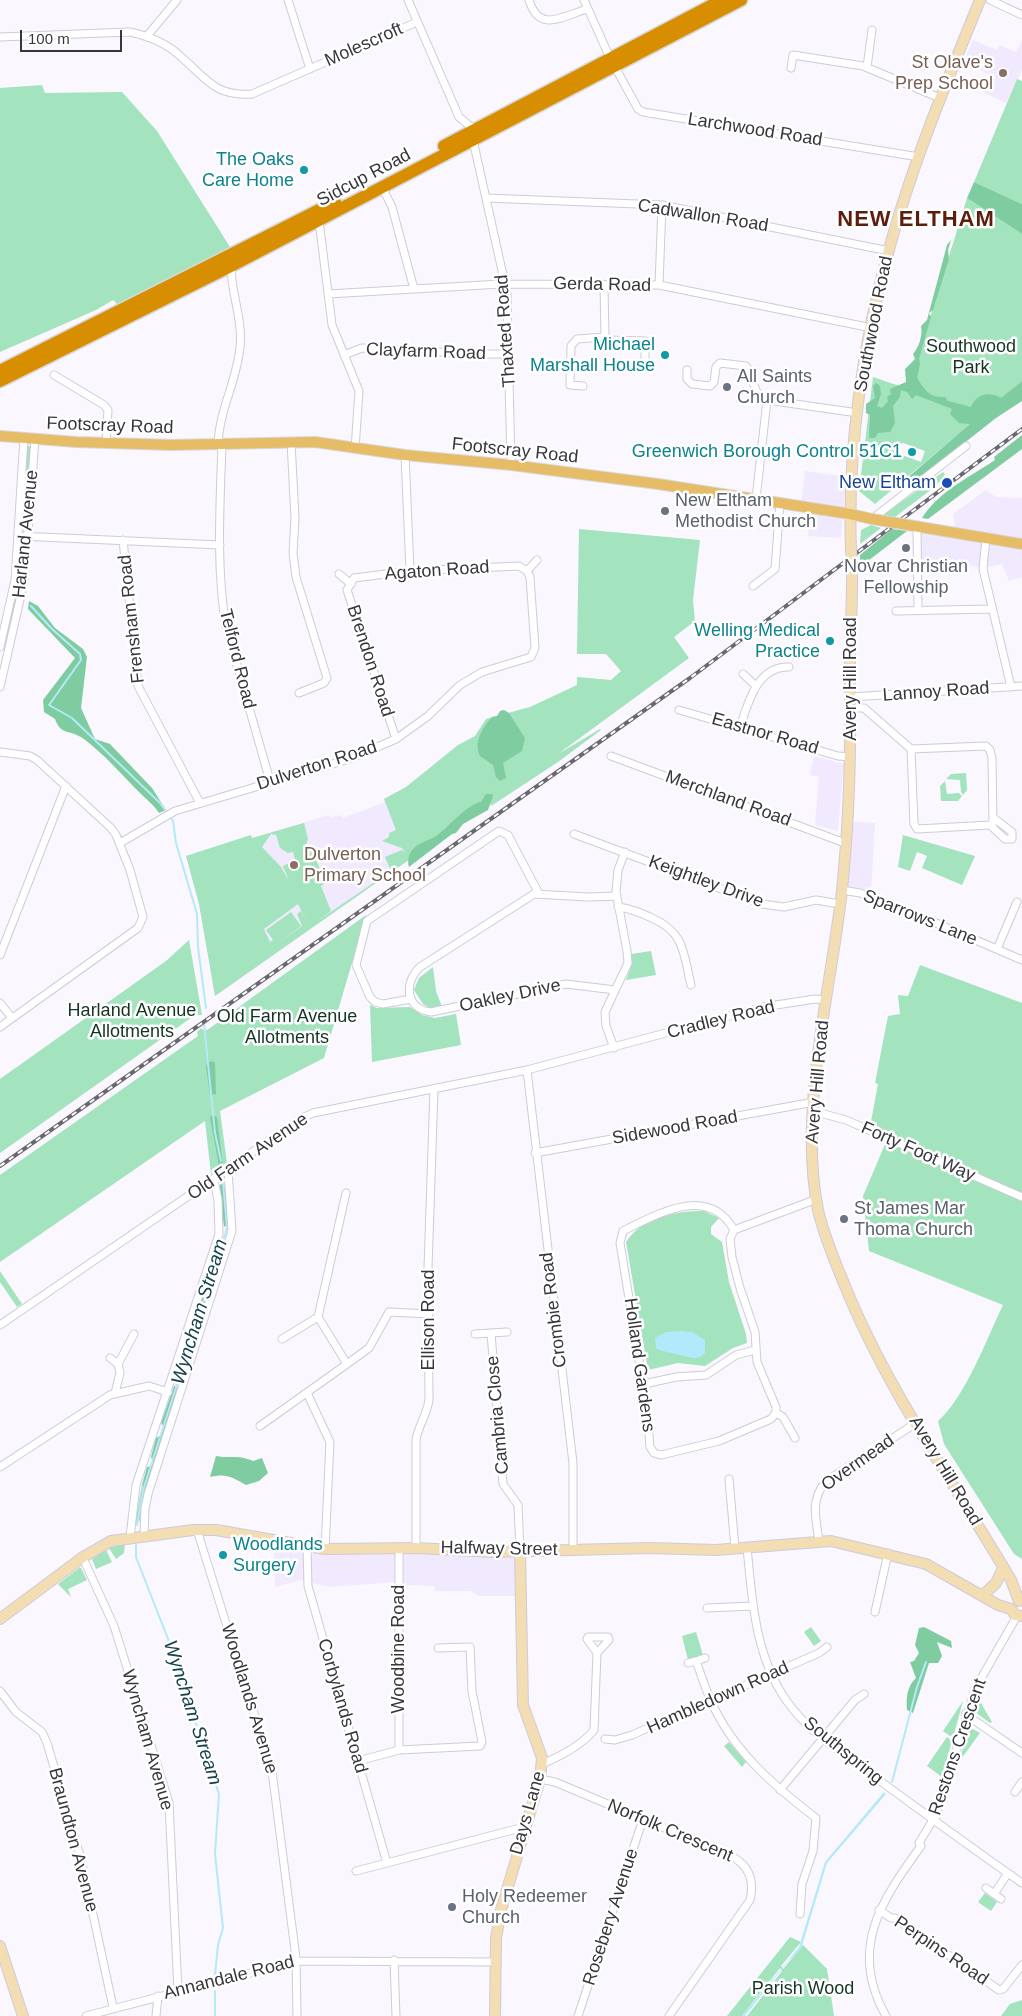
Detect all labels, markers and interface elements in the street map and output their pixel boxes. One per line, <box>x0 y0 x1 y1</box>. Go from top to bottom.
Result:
street label: Molescroft <box>322 18 406 72</box>
scale bar <box>22 20 125 52</box>
text: 100 m <box>28 30 70 47</box>
place label: St Olave's Prep School <box>895 52 993 94</box>
marker: St Olave's Prep School <box>997 67 1009 79</box>
street label: Larchwood Road <box>686 109 824 151</box>
street label: Sidcup Road <box>313 144 415 212</box>
place label: The Oaks Care Home <box>202 149 294 192</box>
marker: The Oaks Care Home <box>298 164 310 176</box>
street label: Cadwallon Road <box>636 195 770 237</box>
district label: NEW ELTHAM <box>836 207 996 233</box>
street label: Southwood Road <box>850 254 898 394</box>
street label: Gerda Road <box>553 273 651 297</box>
street label: Thaxted Road <box>491 274 521 388</box>
place label: Michael Marshall House <box>530 334 655 376</box>
park label: Southwood Park <box>926 336 1016 378</box>
street label: Clayfarm Road <box>366 339 486 365</box>
marker: Michael Marshall House <box>659 349 671 361</box>
place label: All Saints Church <box>737 366 812 408</box>
marker: All Saints Church <box>721 381 733 393</box>
street label: Footscray Road <box>46 413 174 439</box>
street label: Footscray Road <box>451 434 579 468</box>
place label: Greenwich Borough Control 51C1 <box>632 441 902 463</box>
marker: Greenwich Borough Control 51C1 <box>906 446 918 458</box>
street label: Harland Avenue <box>9 469 43 599</box>
place label: New Eltham <box>839 472 936 494</box>
marker: New Eltham <box>940 476 954 490</box>
place label: New Eltham Methodist Church <box>675 490 816 532</box>
marker: New Eltham Methodist Church <box>659 505 671 517</box>
marker: Novar Christian Fellowship <box>900 542 912 554</box>
street label: Frensham Road <box>115 554 149 684</box>
place label: Novar Christian Fellowship <box>844 556 968 598</box>
street label: Agaton Road <box>384 557 490 585</box>
street label: Brendon Road <box>342 602 398 720</box>
street label: Telford Road <box>214 607 260 711</box>
street label: Avery Hill Road <box>840 617 862 741</box>
place label: Welling Medical Practice <box>694 620 820 662</box>
marker: Welling Medical Practice <box>824 635 836 647</box>
street label: Lannoy Road <box>882 677 990 707</box>
street label: Eastnor Road <box>709 708 821 760</box>
street label: Dulverton Road <box>254 736 380 796</box>
street label: Merchland Road <box>662 766 794 832</box>
place label: Dulverton Primary School <box>304 844 426 886</box>
street label: Keightley Drive <box>645 851 767 913</box>
marker: Dulverton Primary School <box>288 859 300 871</box>
street label: Sparrows Lane <box>860 885 980 951</box>
street label: Oakley Drive <box>457 975 563 1017</box>
street label: Cradley Road <box>665 996 777 1044</box>
park label: Harland Avenue Allotments <box>68 1000 196 1042</box>
park label: Old Farm Avenue Allotments <box>217 1006 357 1048</box>
street label: Avery Hill Road <box>802 1019 834 1145</box>
street label: Sidewood Road <box>611 1106 739 1150</box>
street label: Old Farm Avenue <box>184 1109 312 1205</box>
street label: Forty Foot Way <box>858 1117 978 1187</box>
place label: St James Mar Thoma Church <box>854 1198 973 1240</box>
marker: St James Mar Thoma Church <box>838 1213 850 1225</box>
water label: Wyncham Stream <box>167 1236 233 1388</box>
street label: Crombie Road <box>536 1251 572 1369</box>
street label: Ellison Road <box>418 1269 440 1371</box>
street label: Holland Gardens <box>619 1297 659 1433</box>
street label: Cambria Close <box>482 1355 514 1475</box>
street label: Avery Hill Road <box>904 1412 986 1530</box>
street label: Overmead <box>817 1430 899 1496</box>
place label: Woodlands Surgery <box>233 1534 323 1576</box>
street label: Halfway Street <box>440 1537 558 1561</box>
marker: Woodlands Surgery <box>217 1549 229 1561</box>
street label: Woodbine Road <box>388 1585 410 1713</box>
street label: Woodlands Avenue <box>216 1622 282 1776</box>
street label: Corbylands Road <box>312 1636 372 1776</box>
water label: Wyncham Stream <box>158 1638 226 1788</box>
street label: Hambledown Road <box>644 1657 792 1739</box>
street label: Wyncham Avenue <box>117 1667 177 1813</box>
street label: Restons Crescent <box>925 1676 991 1818</box>
street label: Southspring <box>799 1712 887 1790</box>
street label: Braundton Avenue <box>43 1765 103 1915</box>
street label: Days Lane <box>506 1769 550 1857</box>
street label: Norfolk Crescent <box>604 1795 736 1867</box>
street label: Rosebery Avenue <box>579 1846 643 1988</box>
place label: Holy Redeemer Church <box>462 1886 587 1928</box>
marker: Holy Redeemer Church <box>446 1901 458 1913</box>
street label: Perpins Road <box>890 1912 992 1990</box>
street label: Annandale Road <box>161 1951 297 2005</box>
park label: Parish Wood <box>752 1978 854 2000</box>

